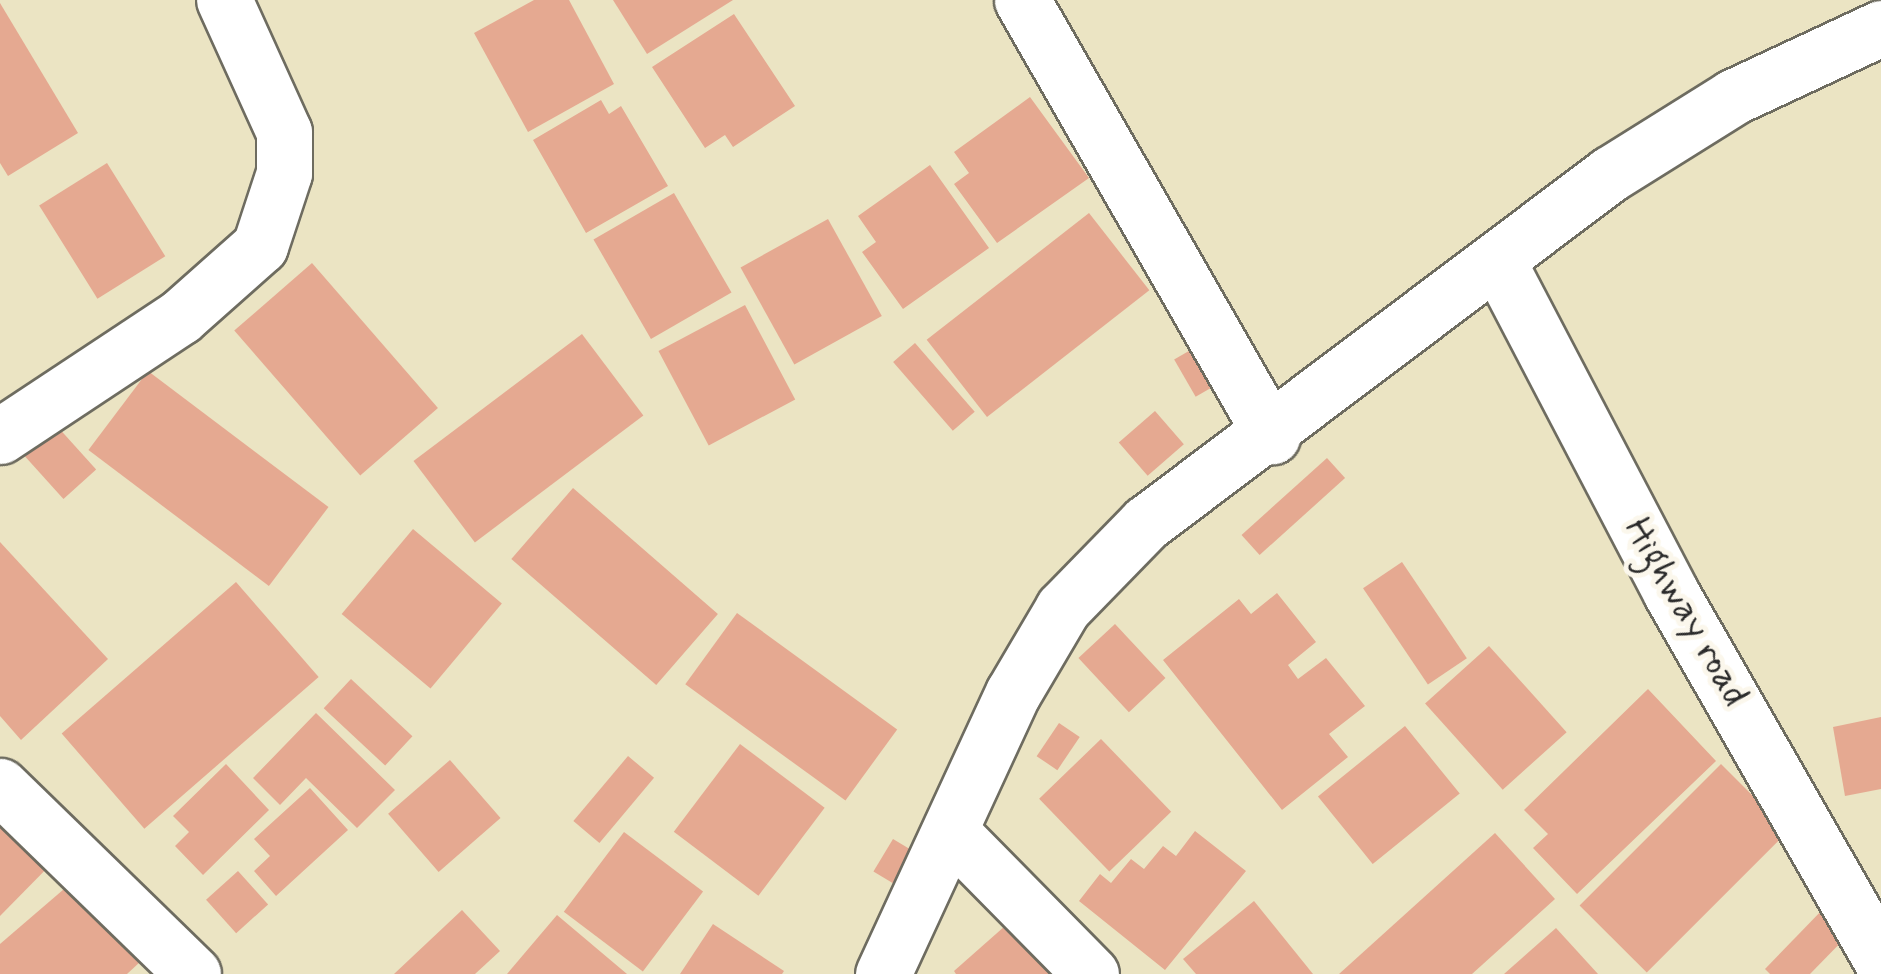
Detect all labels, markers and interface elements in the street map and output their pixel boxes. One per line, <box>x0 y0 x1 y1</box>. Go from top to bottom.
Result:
street label: Highway road <box>1614 510 1758 714</box>

